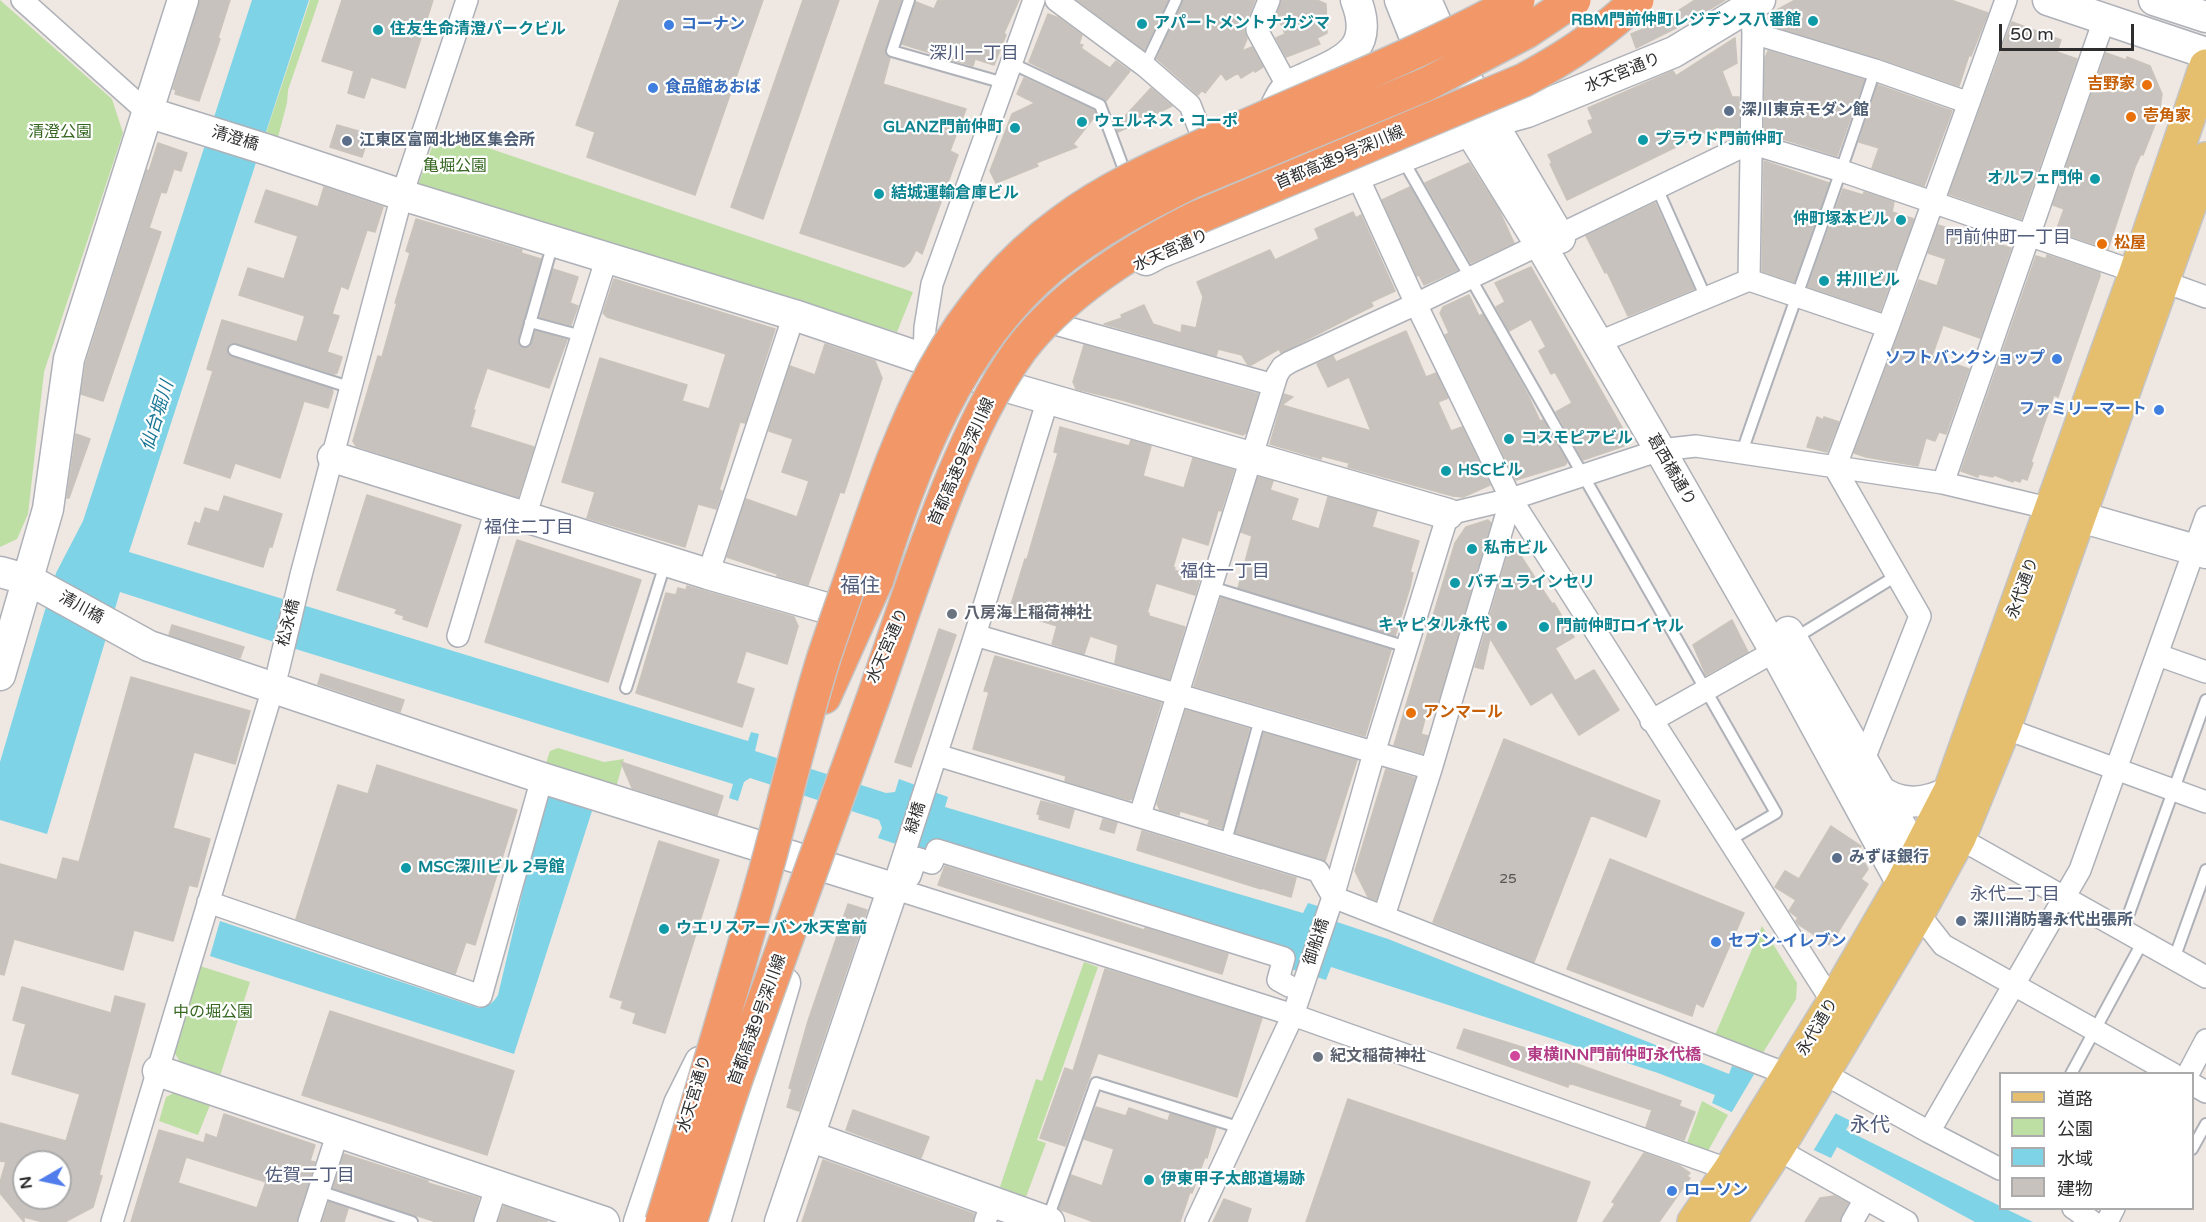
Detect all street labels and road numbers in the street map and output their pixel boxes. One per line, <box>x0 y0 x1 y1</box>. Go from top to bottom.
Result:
street label: 水天宮通り <box>1582 49 1664 97</box>
street label: 首都高速9号深川線 <box>1273 122 1407 194</box>
street label: 清澄橋 <box>209 123 261 155</box>
street label: 水天宮通り <box>1131 226 1211 276</box>
street label: 首都高速9号深川線 <box>925 395 999 529</box>
street label: 葛西橋通り <box>1643 431 1699 509</box>
street label: 永代通り <box>2003 555 2043 621</box>
street label: 清川橋 <box>55 588 107 628</box>
street label: 松永橋 <box>274 597 304 649</box>
street label: 水天宮通り <box>863 606 913 686</box>
street label: 緑橋 <box>902 800 930 836</box>
street label: 御船橋 <box>1300 916 1334 968</box>
street label: 首都高速9号深川線 <box>725 952 791 1088</box>
street label: 永代通り <box>1793 995 1843 1059</box>
street label: 水天宮通り <box>674 1053 716 1135</box>

